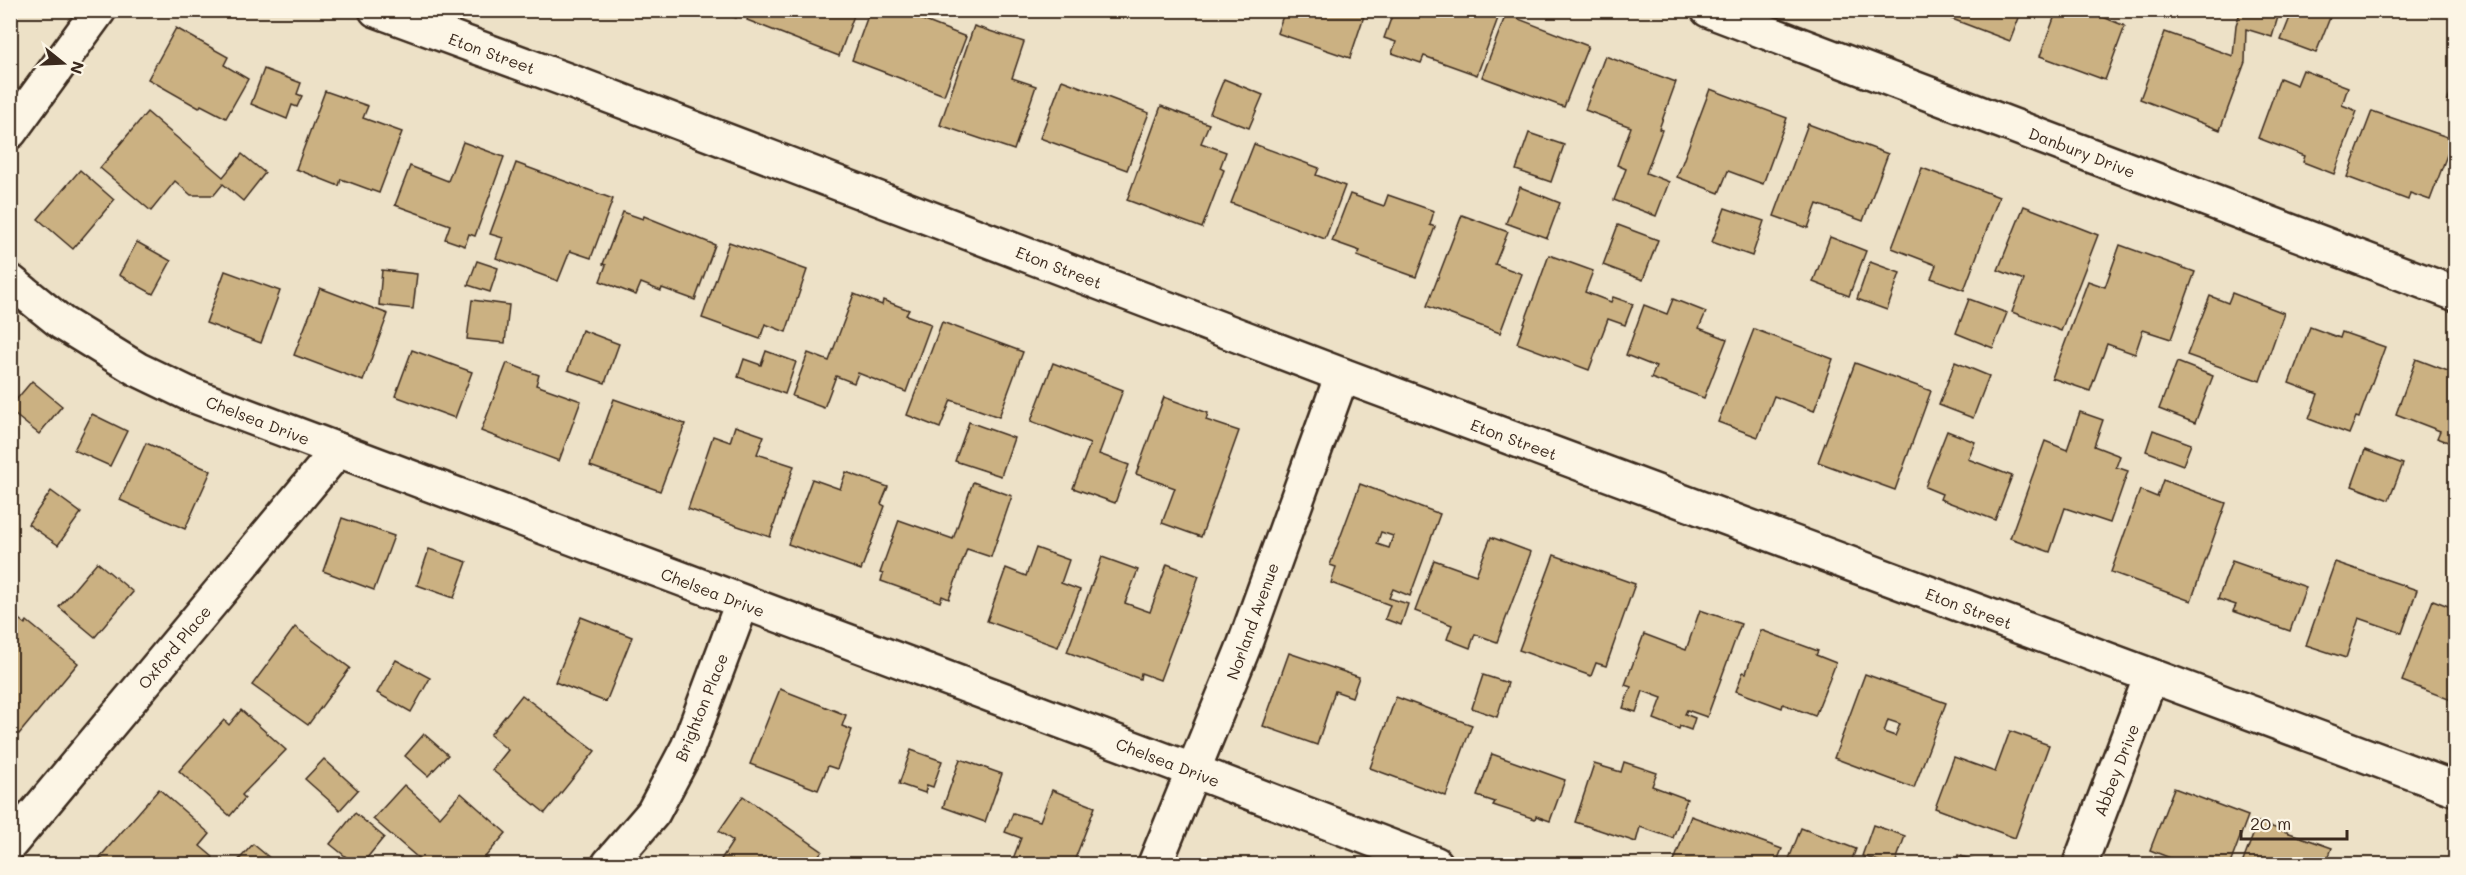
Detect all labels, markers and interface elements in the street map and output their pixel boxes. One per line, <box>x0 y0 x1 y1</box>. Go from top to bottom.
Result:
street label: Eton Street <box>446 28 538 78</box>
north arrow <box>33 33 93 93</box>
text: N <box>66 59 90 77</box>
street label: Danbury Drive <box>2026 122 2138 182</box>
street label: Eton Street <box>1013 241 1105 293</box>
street label: Chelsea Drive <box>203 391 313 449</box>
street label: Eton Street <box>1468 414 1560 464</box>
street label: Norland Avenue <box>1221 560 1283 682</box>
street label: Chelsea Drive <box>658 563 768 621</box>
street label: Eton Street <box>1923 583 2015 633</box>
street label: Oxford Place <box>133 601 215 693</box>
street label: Brighton Place <box>670 650 732 764</box>
street label: Abbey Drive <box>2089 721 2143 819</box>
street label: Chelsea Drive <box>1113 733 1223 791</box>
scale bar <box>2241 803 2348 841</box>
text: 20 m <box>2250 811 2291 835</box>

